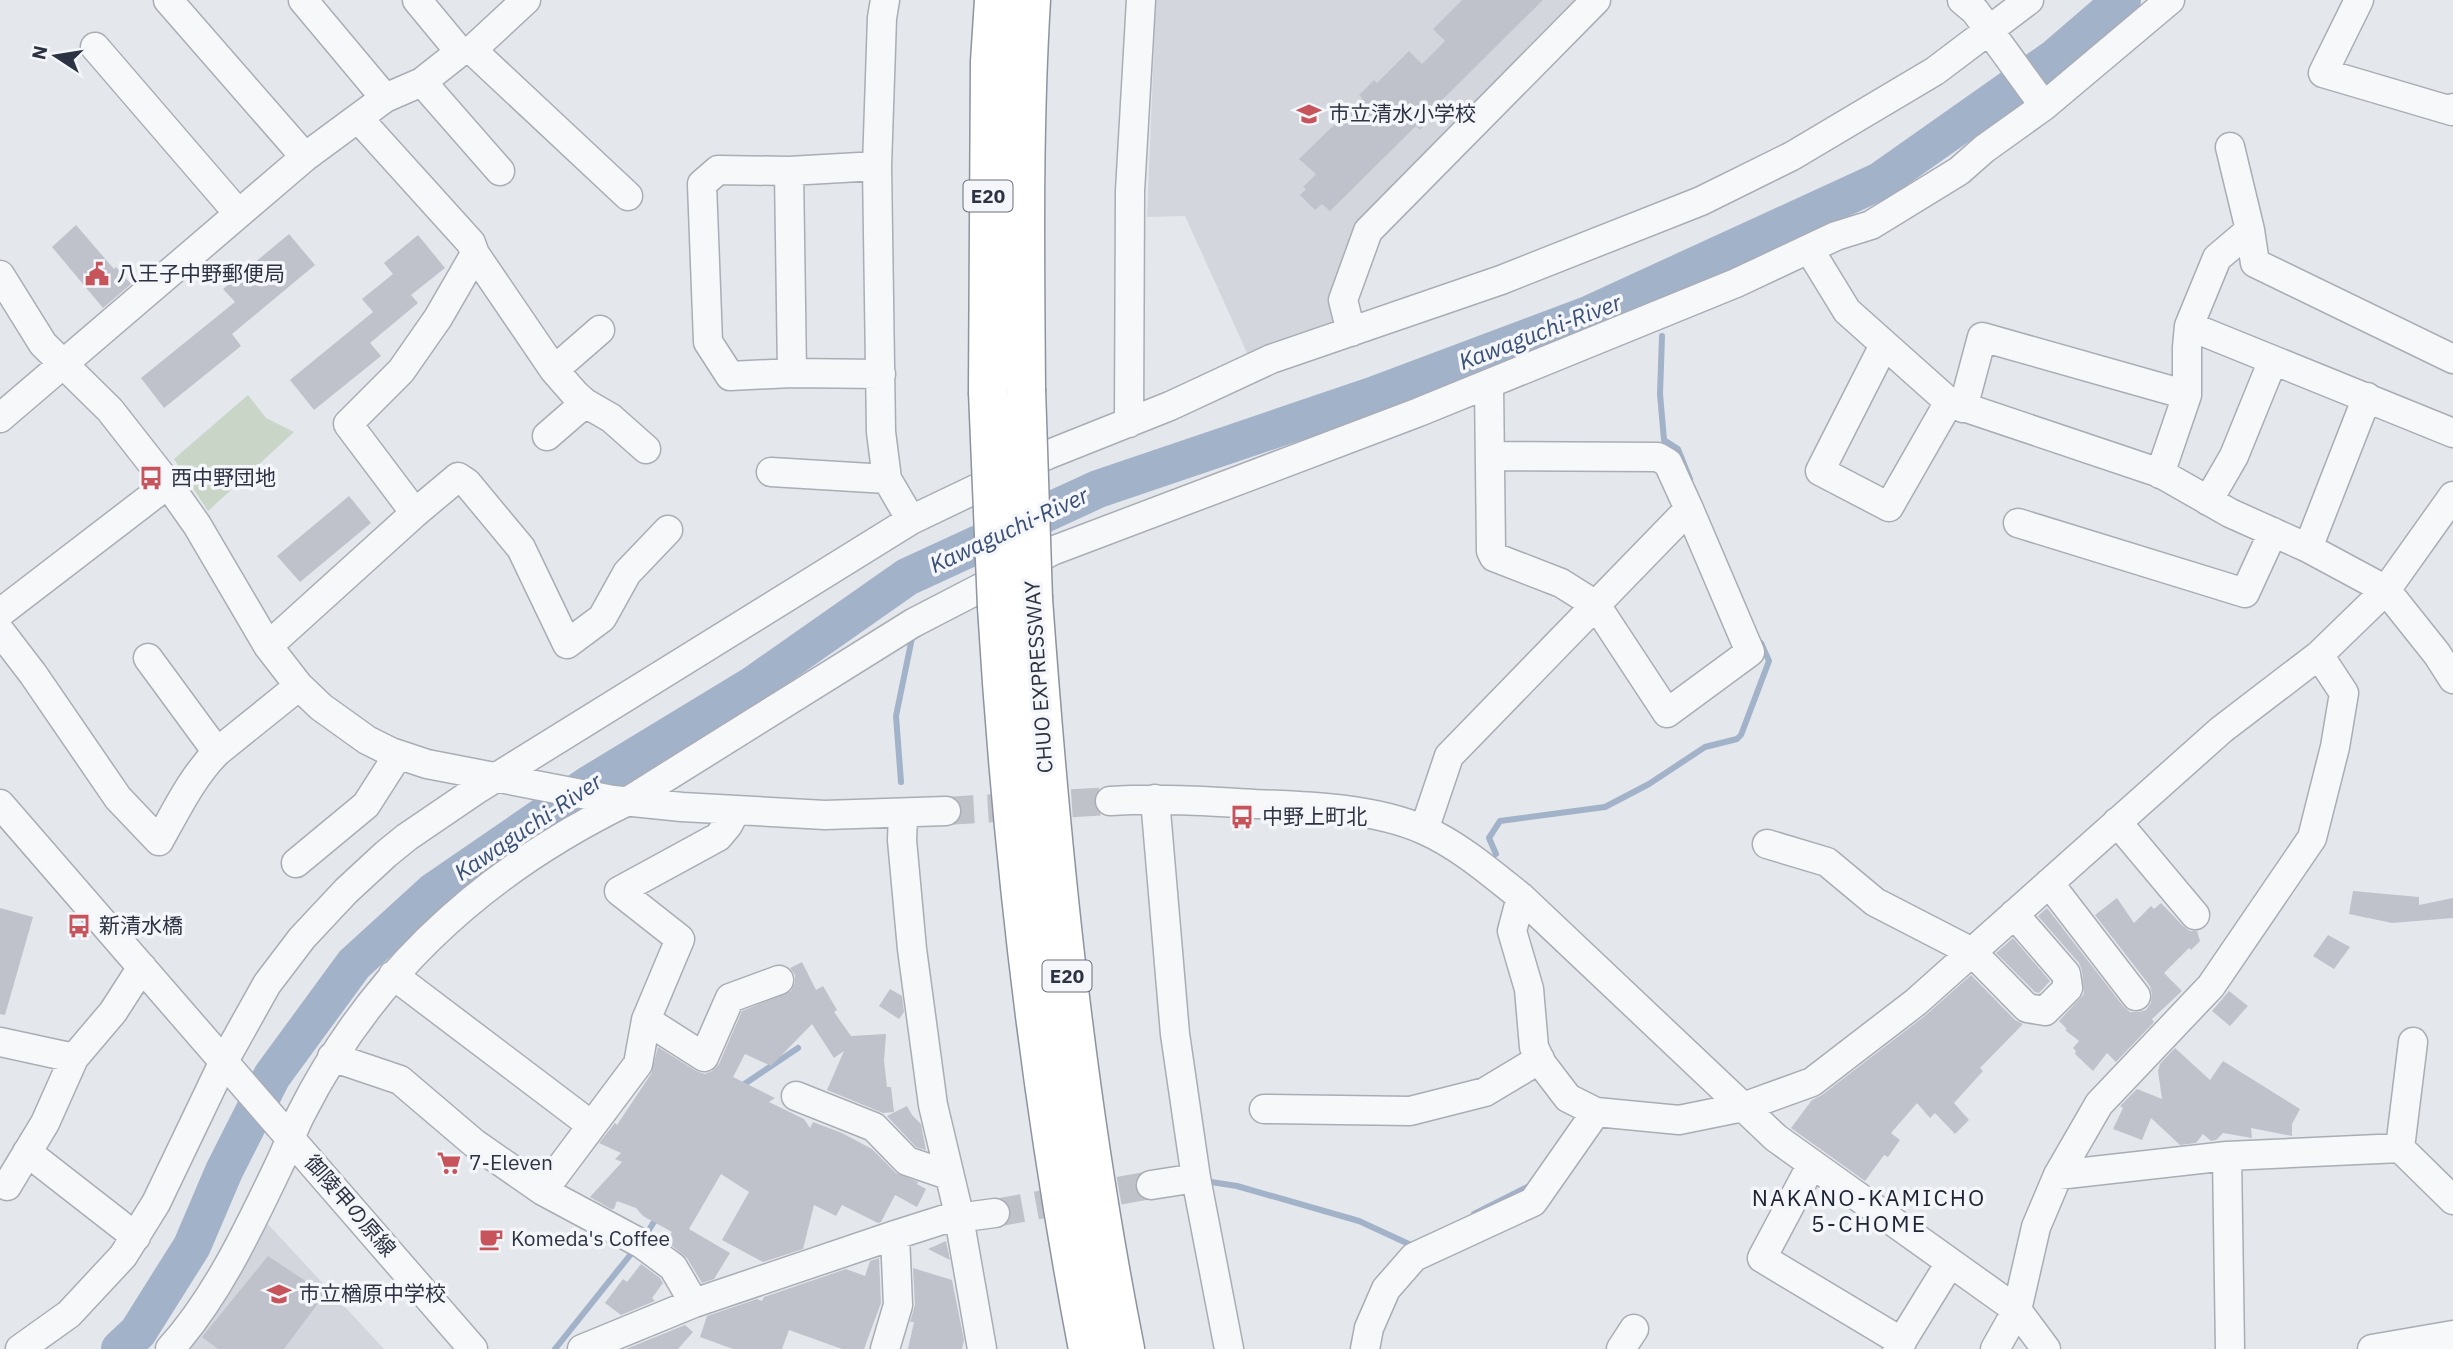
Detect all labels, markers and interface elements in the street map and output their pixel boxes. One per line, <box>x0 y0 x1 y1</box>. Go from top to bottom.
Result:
north arrow <box>21 21 91 91</box>
text: N <box>26 43 53 62</box>
place label: 市立清水小学校 <box>1329 99 1476 127</box>
school or university icon: 市立清水小学校 <box>1295 100 1323 128</box>
road number: E20 <box>964 180 1012 212</box>
place label: 八王子中野郵便局 <box>117 259 285 287</box>
public building icon: 八王子中野郵便局 <box>83 260 111 288</box>
water label: Kawaguchi-River <box>1454 286 1626 376</box>
place label: 西中野団地 <box>171 463 276 491</box>
bus stop icon: 西中野団地 <box>137 464 165 492</box>
water label: Kawaguchi-River <box>924 479 1093 579</box>
street label: CHUO EXPRESSWAY <box>1017 579 1059 774</box>
water label: Kawaguchi-River <box>448 765 607 887</box>
place label: 中野上町北 <box>1262 802 1367 830</box>
bus stop icon: 中野上町北 <box>1228 803 1256 831</box>
place label: 新清水橋 <box>99 911 183 939</box>
bus stop icon: 新清水橋 <box>65 912 93 940</box>
road number: E20 <box>1042 960 1092 992</box>
place label: 7-Eleven <box>469 1148 553 1176</box>
street label: 御陵甲の原線 <box>299 1149 403 1262</box>
supermarket icon: 7-Eleven <box>435 1149 463 1177</box>
district label: NAKANO-KAMICHO 5-CHOME <box>1752 1182 1986 1238</box>
place label: Komeda's Coffee <box>511 1224 670 1252</box>
cafe icon: Komeda's Coffee <box>477 1225 505 1253</box>
place label: 市立楢原中学校 <box>299 1279 446 1307</box>
school or university icon: 市立楢原中学校 <box>265 1280 293 1308</box>

